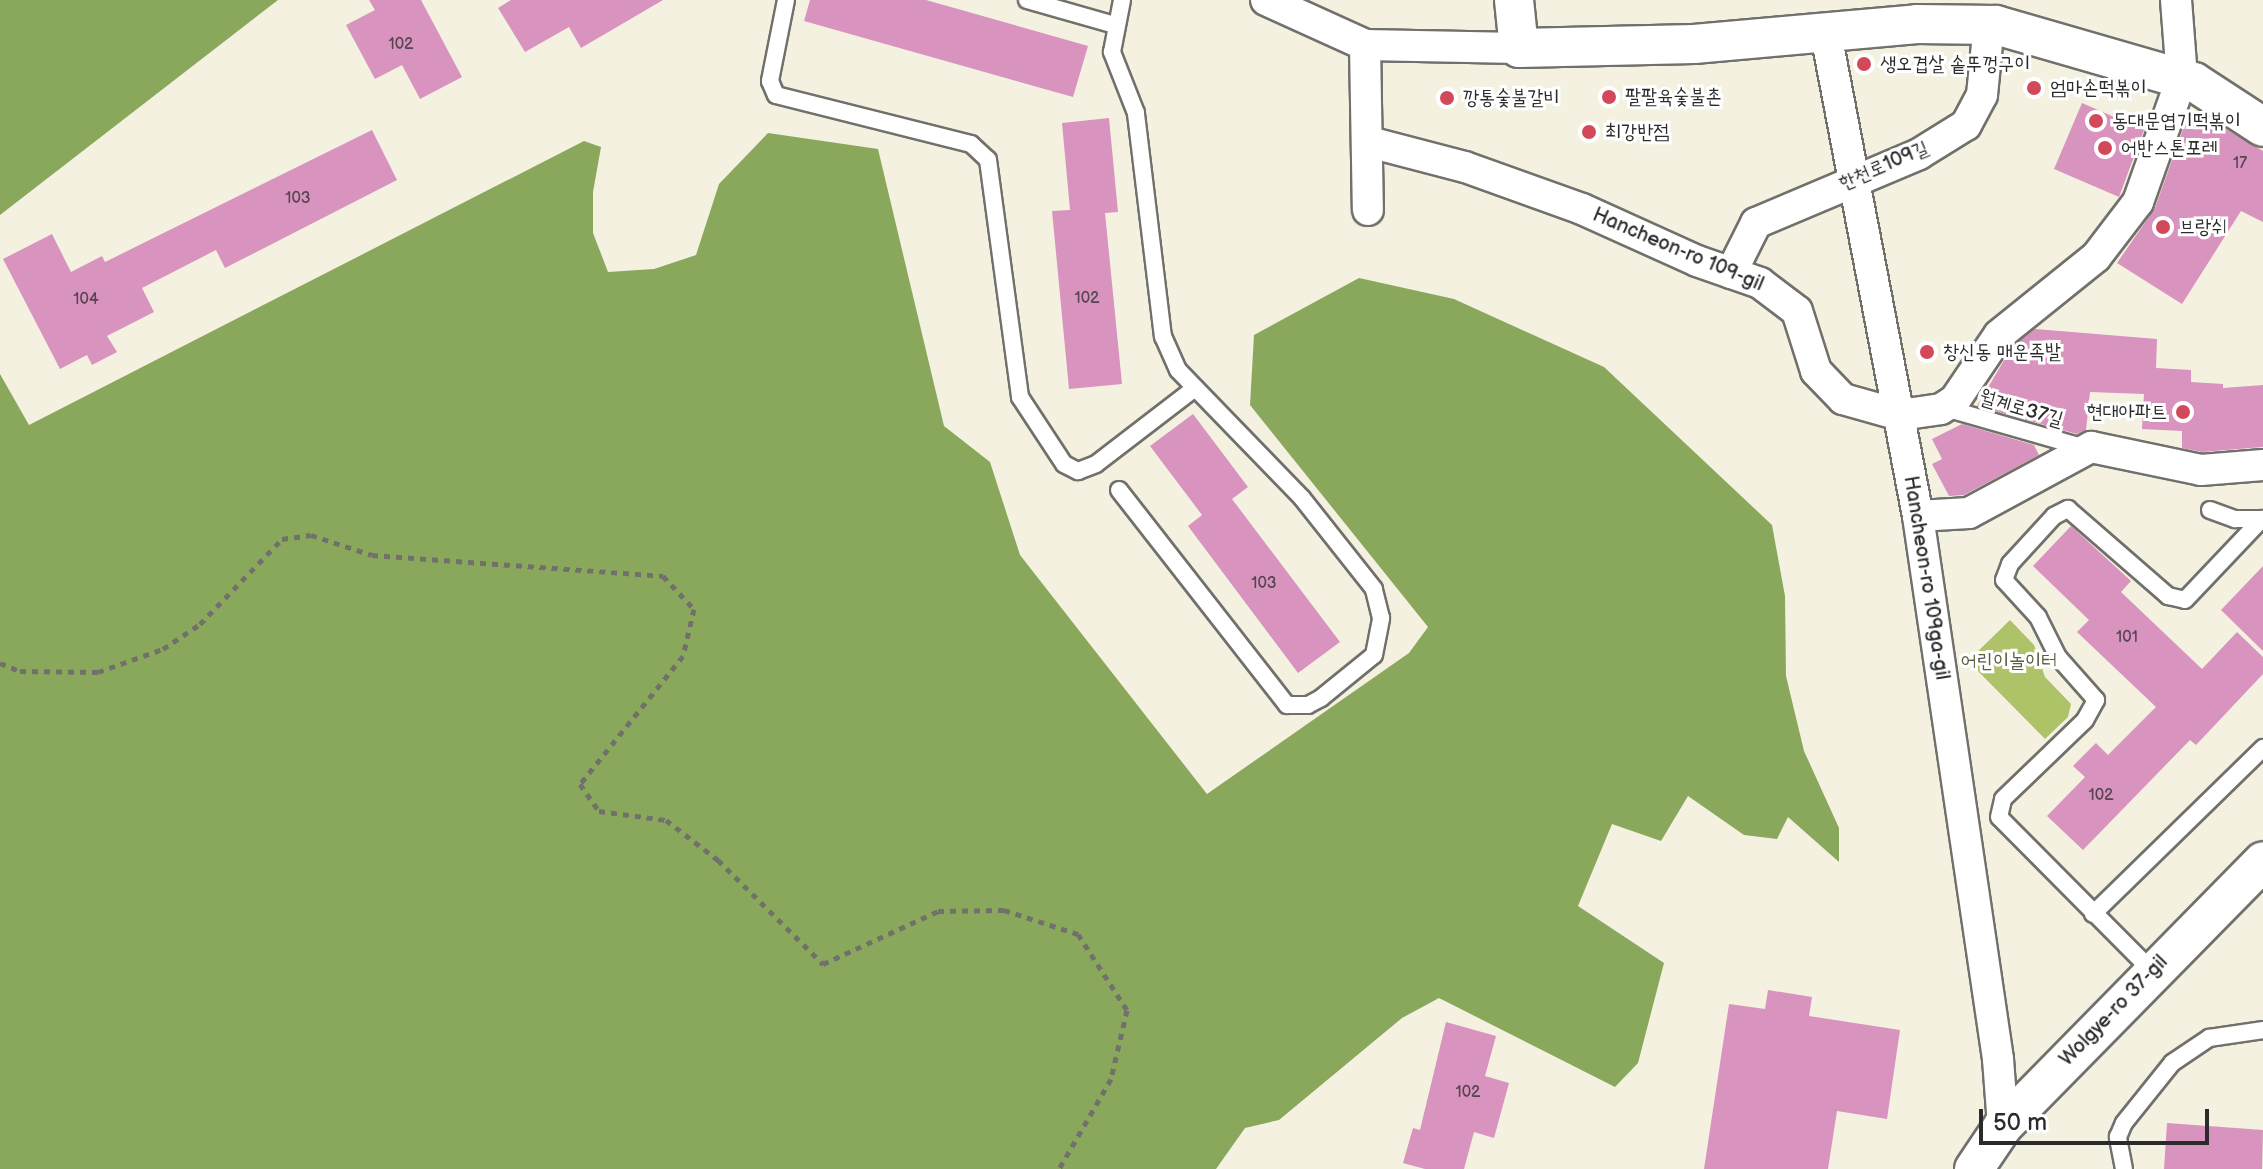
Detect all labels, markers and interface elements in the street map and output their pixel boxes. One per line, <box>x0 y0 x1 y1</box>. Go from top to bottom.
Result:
house number: 102 <box>388 35 414 55</box>
place label: 생오겹살 솥뚜껑구이 <box>1880 52 2030 76</box>
marker: 생오겹살 솥뚜껑구이 <box>1855 55 1873 73</box>
place label: 엄마손떡볶이 <box>2050 76 2147 100</box>
marker: 엄마손떡볶이 <box>2025 79 2043 97</box>
place label: 팔팔육숯불촌 <box>1625 85 1722 109</box>
place label: 깡통숯불갈비 <box>1463 86 1560 110</box>
marker: 팔팔육숯불촌 <box>1600 88 1618 106</box>
marker: 깡통숯불갈비 <box>1438 89 1456 107</box>
place label: 동대문엽기떡볶이 <box>2112 109 2241 133</box>
marker: 동대문엽기떡볶이 <box>2087 112 2105 130</box>
place label: 최강반점 <box>1605 120 1669 144</box>
marker: 최강반점 <box>1580 123 1598 141</box>
street label: 한천로109길 <box>1835 136 1933 196</box>
place label: 어반스톤포레 <box>2121 136 2218 160</box>
marker: 어반스톤포레 <box>2096 139 2114 157</box>
house number: 17 <box>2233 154 2247 174</box>
house number: 103 <box>285 189 311 209</box>
street label: Hancheon-ro 109-gil <box>1589 203 1767 297</box>
place label: 브랑쉬 <box>2179 215 2227 239</box>
marker: 브랑쉬 <box>2154 218 2172 236</box>
house number: 102 <box>1074 289 1100 309</box>
house number: 104 <box>73 290 99 310</box>
place label: 창신동 매운족발 <box>1943 340 2061 364</box>
marker: 창신동 매운족발 <box>1918 343 1936 361</box>
street label: 월계로37길 <box>1976 386 2066 432</box>
place label: 현대아파트 <box>2087 400 2167 424</box>
marker: 현대아파트 <box>2174 403 2192 421</box>
street label: Hancheon-ro 109ga-gil <box>1898 474 1954 682</box>
house number: 103 <box>1251 574 1277 594</box>
house number: 101 <box>2116 628 2138 648</box>
park label: 어린이놀이터 <box>1961 649 2057 673</box>
house number: 102 <box>2088 786 2114 806</box>
street label: Wolgye-ro 37-gil <box>2055 951 2173 1071</box>
house number: 102 <box>1455 1083 1481 1103</box>
scale bar <box>1983 1093 2213 1143</box>
text: 50 m <box>1993 1108 2047 1137</box>

